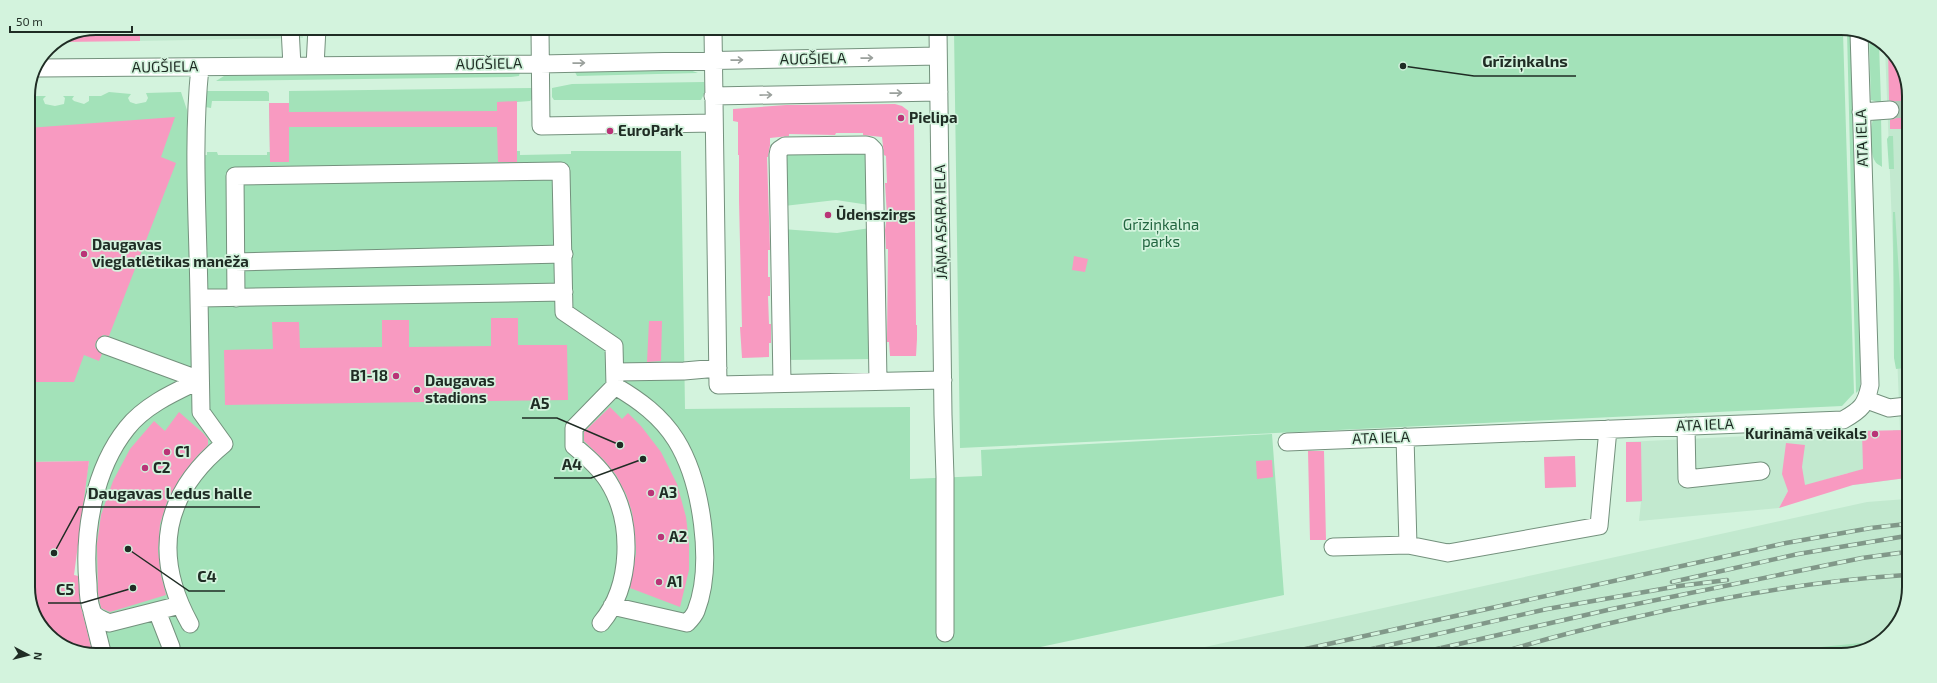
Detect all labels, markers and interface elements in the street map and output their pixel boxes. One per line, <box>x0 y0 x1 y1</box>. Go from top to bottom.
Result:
scale bar <box>10 8 132 34</box>
text: 50 m <box>16 14 43 28</box>
street label: AUGŠIELA <box>780 48 847 68</box>
callout: Grīziņkalns <box>1474 48 1576 76</box>
text: Grīziņkalns <box>1482 51 1568 72</box>
street label: AUGŠIELA <box>456 53 523 73</box>
one-way arrow <box>860 54 873 62</box>
street label: AUGŠIELA <box>132 56 199 76</box>
one-way arrow <box>730 56 743 64</box>
one-way arrow <box>572 59 585 67</box>
one-way arrow <box>889 89 902 96</box>
one-way arrow <box>759 91 772 99</box>
place label: Pielipa <box>909 108 957 126</box>
street label: ATA IELA <box>1851 108 1871 167</box>
marker: Pielipa <box>896 113 906 123</box>
place label: EuroPark <box>618 121 684 139</box>
marker: EuroPark <box>605 126 615 136</box>
street label: JĀŅA ASARA IELA <box>930 164 952 280</box>
place label: Ūdenszirgs <box>836 205 916 223</box>
marker: Ūdenszirgs <box>823 210 833 220</box>
park label: Grīziņkalna parks <box>1123 215 1199 250</box>
place label: Daugavas vieglatlētikas manēža <box>92 235 249 270</box>
marker: Daugavas vieglatlētikas manēža <box>79 249 89 259</box>
place label: B1-18 <box>350 366 388 384</box>
marker: B1-18 <box>391 371 401 381</box>
place label: Daugavas stadions <box>425 371 495 406</box>
marker: Daugavas stadions <box>412 385 422 395</box>
callout: A5 <box>522 390 557 418</box>
text: A5 <box>530 393 550 412</box>
street label: ATA IELA <box>1676 414 1735 434</box>
place label: Kurināmā veikals <box>1745 424 1867 442</box>
street label: ATA IELA <box>1352 427 1411 447</box>
marker: Kurināmā veikals <box>1870 429 1880 439</box>
place label: C1 <box>175 442 190 460</box>
marker: C1 <box>162 447 172 457</box>
callout: A4 <box>554 450 591 478</box>
text: A4 <box>562 454 582 473</box>
place label: C2 <box>153 458 171 476</box>
marker: C2 <box>140 463 150 473</box>
callout: Daugavas Ledus halle <box>79 479 260 507</box>
text: Daugavas Ledus halle <box>88 483 252 502</box>
place label: A3 <box>659 483 677 501</box>
marker: A3 <box>646 488 656 498</box>
place label: A2 <box>669 527 688 545</box>
marker: A2 <box>656 532 666 542</box>
callout: C4 <box>189 563 225 591</box>
text: C4 <box>197 566 217 585</box>
place label: A1 <box>667 572 683 590</box>
callout: C5 <box>48 575 82 603</box>
marker: A1 <box>654 577 664 587</box>
text: C5 <box>56 579 74 598</box>
north arrow <box>8 635 48 675</box>
text: N <box>31 652 45 661</box>

